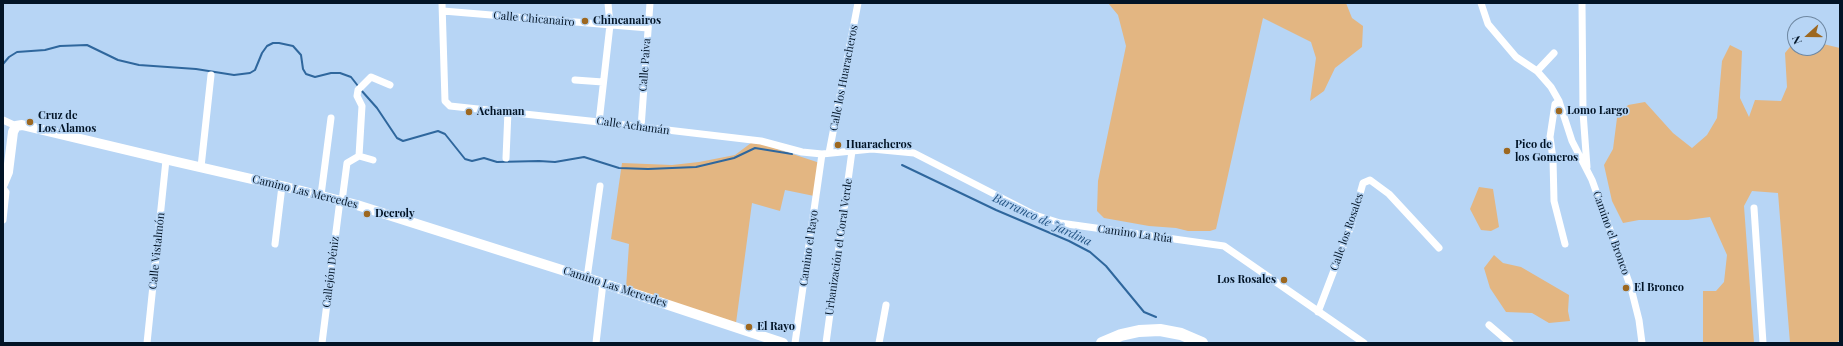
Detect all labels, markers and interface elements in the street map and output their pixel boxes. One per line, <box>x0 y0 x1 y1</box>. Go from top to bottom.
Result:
street label: Calle Chicanairo <box>493 9 575 29</box>
place label: Chincanairos <box>593 14 661 28</box>
marker: Chincanairos <box>580 16 590 26</box>
north arrow <box>1787 16 1827 56</box>
street label: Calle los Huaracheros <box>827 24 861 132</box>
text: N <box>1788 34 1805 47</box>
street label: Calle Paiva <box>637 38 653 92</box>
place label: Lomo Largo <box>1567 104 1628 118</box>
place label: Achaman <box>477 105 525 119</box>
marker: Lomo Largo <box>1554 106 1564 116</box>
marker: Achaman <box>464 107 474 117</box>
place label: Cruz de Los Alamos <box>38 109 96 135</box>
street label: Calle Achamán <box>596 114 670 138</box>
marker: Cruz de Los Alamos <box>25 117 35 127</box>
place label: Huaracheros <box>846 138 912 152</box>
place label: Pico de los Gomeros <box>1515 138 1578 164</box>
marker: Huaracheros <box>833 140 843 150</box>
marker: Pico de los Gomeros <box>1502 146 1512 156</box>
street label: Camino Las Mercedes <box>251 172 359 212</box>
street label: Urbanización el Coral Verde <box>823 178 855 316</box>
street label: Camino el Bronco <box>1590 189 1632 277</box>
water label: Barranco de Jardina <box>990 191 1094 249</box>
street label: Calle los Rosales <box>1328 191 1366 273</box>
place label: Decroly <box>375 207 415 221</box>
marker: Decroly <box>362 209 372 219</box>
street label: Camino el Rayo <box>797 209 821 287</box>
street label: Calle Vistalmón <box>146 212 168 290</box>
street label: Camino La Rúa <box>1097 222 1173 246</box>
street label: Callejón Déniz <box>320 236 342 308</box>
street label: Camino Las Mercedes <box>561 264 669 310</box>
place label: Los Rosales <box>1217 273 1276 287</box>
marker: Los Rosales <box>1279 275 1289 285</box>
place label: El Bronco <box>1634 281 1684 295</box>
marker: El Bronco <box>1621 283 1631 293</box>
place label: El Rayo <box>757 320 795 334</box>
marker: El Rayo <box>744 322 754 332</box>

